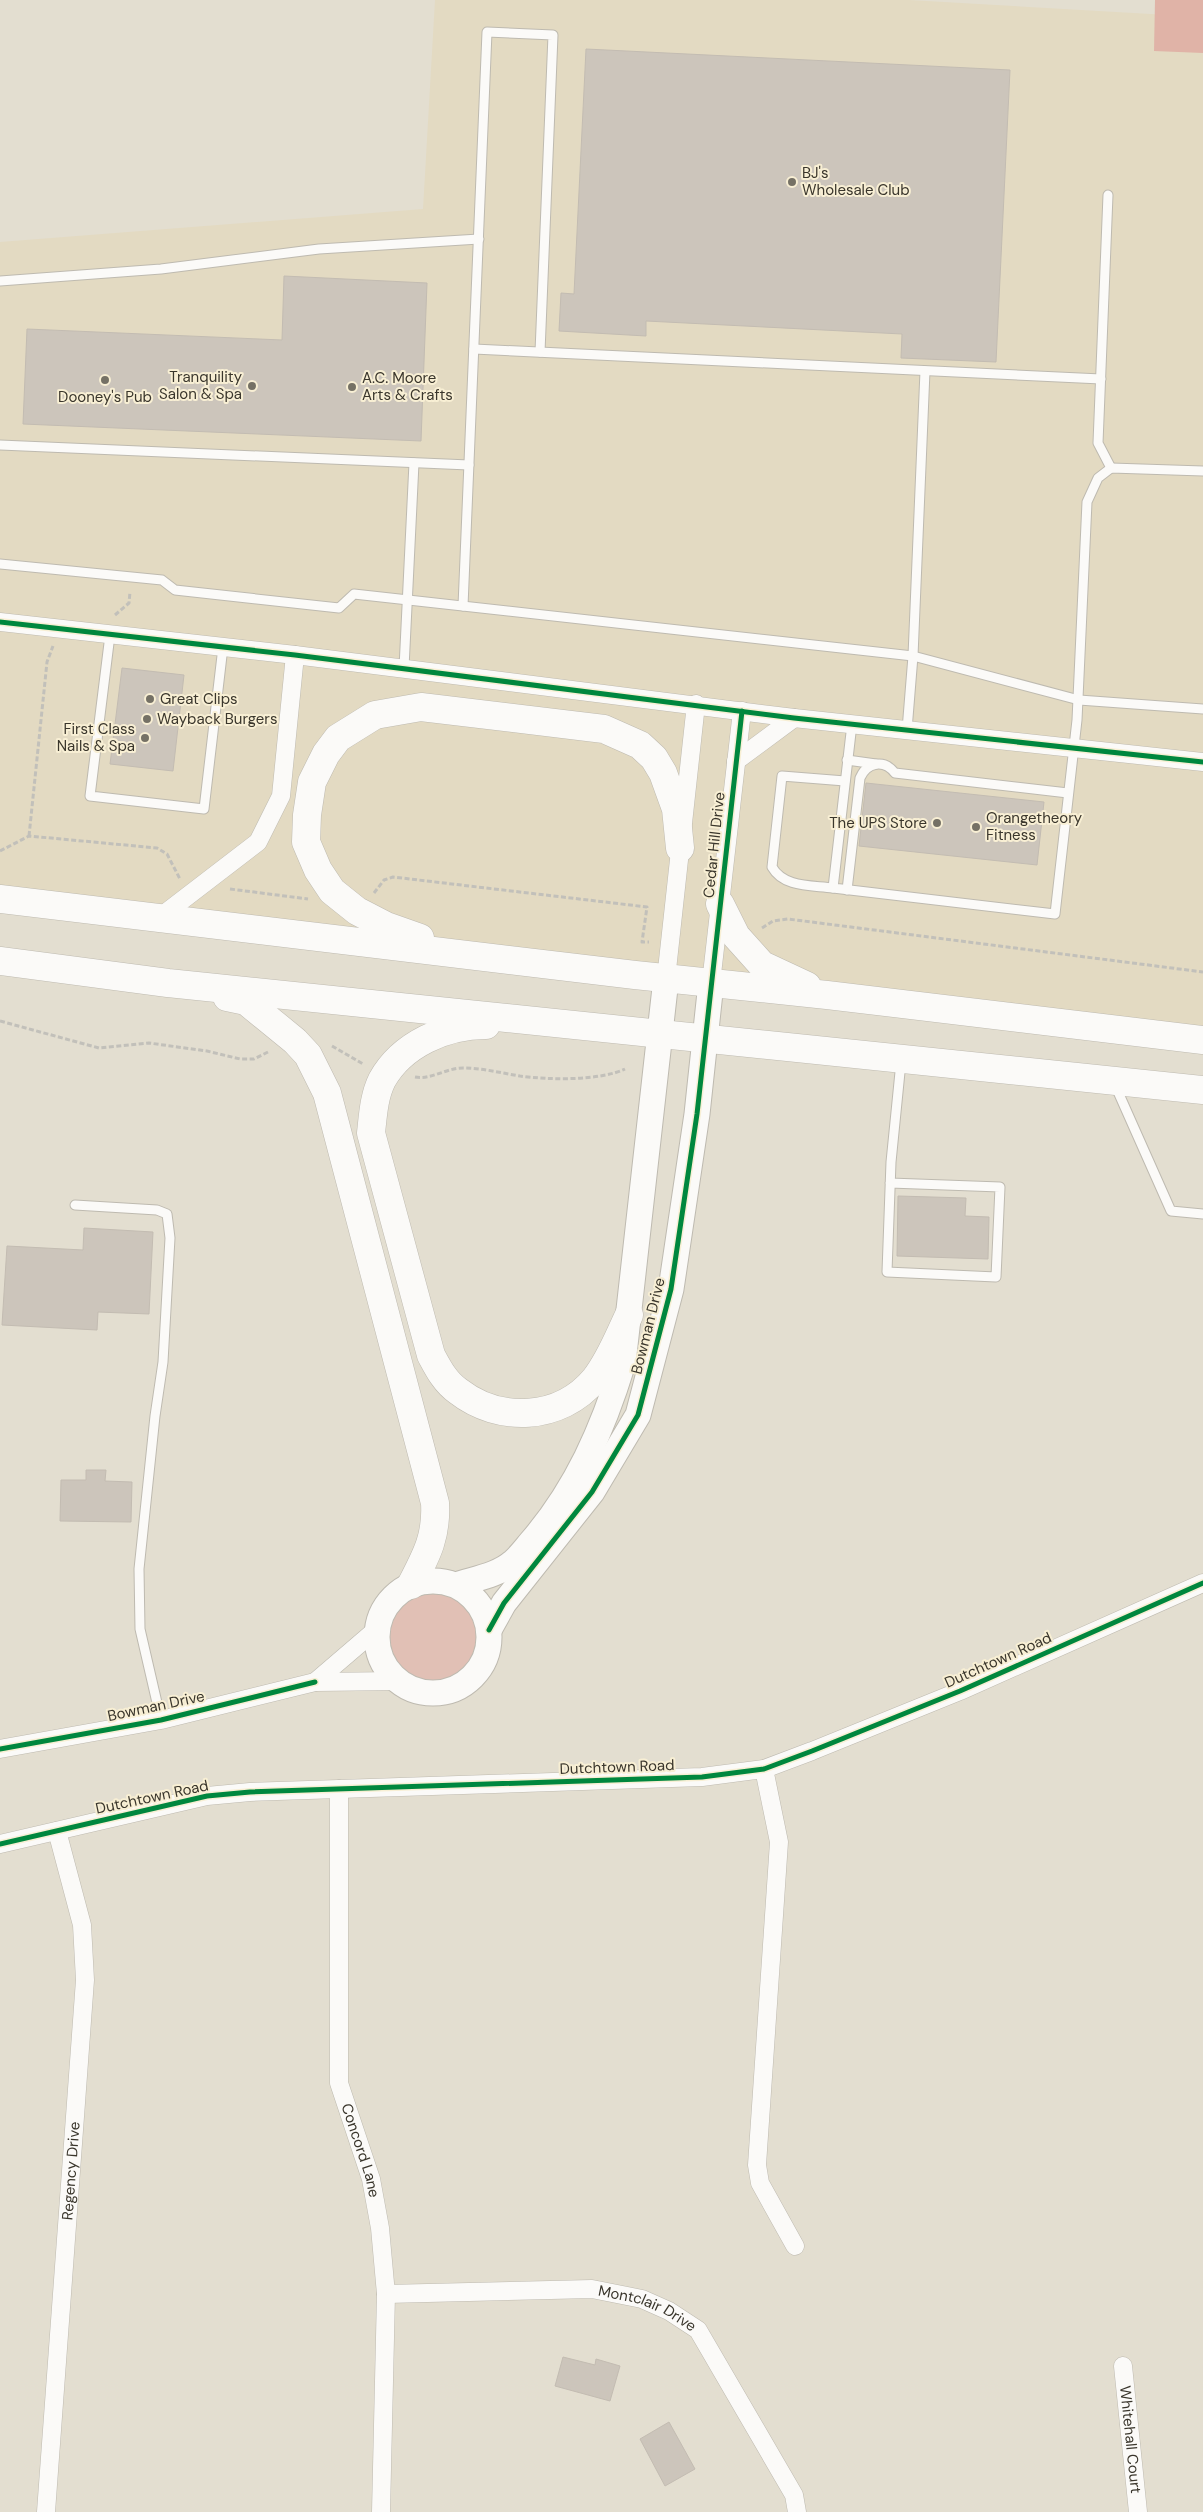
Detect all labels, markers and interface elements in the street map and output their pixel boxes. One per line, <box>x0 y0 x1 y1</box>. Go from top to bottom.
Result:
place label: BJ's Wholesale Club <box>802 163 910 200</box>
marker: BJ's Wholesale Club <box>786 176 798 188</box>
place label: Tranquility Salon & Spa <box>159 367 243 404</box>
place label: A.C. Moore Arts & Crafts <box>362 368 453 405</box>
marker: Dooney's Pub <box>99 374 111 386</box>
marker: Tranquility Salon & Spa <box>246 380 258 392</box>
marker: A.C. Moore Arts & Crafts <box>346 381 358 393</box>
place label: Dooney's Pub <box>58 387 152 407</box>
place label: Great Clips <box>160 689 238 709</box>
marker: Great Clips <box>144 693 156 705</box>
place label: Wayback Burgers <box>157 709 277 729</box>
marker: Wayback Burgers <box>141 713 153 725</box>
place label: First Class Nails & Spa <box>57 719 135 756</box>
marker: First Class Nails & Spa <box>139 732 151 744</box>
street label: Cedar Hill Drive <box>698 791 730 899</box>
place label: Orangetheory Fitness <box>986 808 1083 845</box>
place label: The UPS Store <box>829 813 927 833</box>
marker: The UPS Store <box>931 817 943 829</box>
marker: Orangetheory Fitness <box>970 821 982 833</box>
street label: Bowman Drive <box>626 1276 670 1376</box>
street label: Dutchtown Road <box>941 1627 1055 1693</box>
street label: Bowman Drive <box>106 1686 206 1726</box>
street label: Dutchtown Road <box>559 1755 675 1779</box>
street label: Dutchtown Road <box>94 1775 210 1819</box>
street label: Concord Lane <box>337 2101 384 2199</box>
street label: Regency Drive <box>57 2121 85 2221</box>
street label: Montclair Drive <box>597 2280 700 2336</box>
street label: Whitehall Court <box>1115 2385 1146 2495</box>

